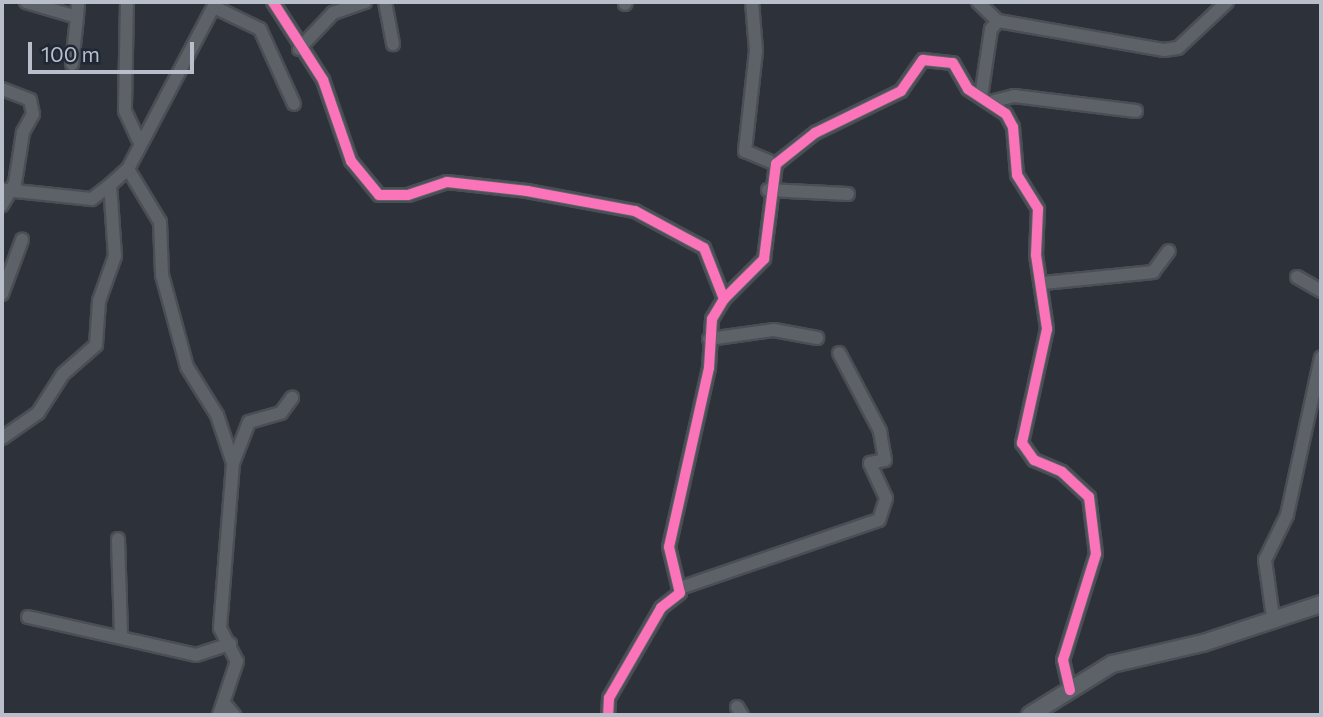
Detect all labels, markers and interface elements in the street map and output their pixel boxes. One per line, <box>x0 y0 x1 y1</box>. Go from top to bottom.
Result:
scale bar <box>32 28 198 72</box>
text: 100 m <box>41 41 100 66</box>

